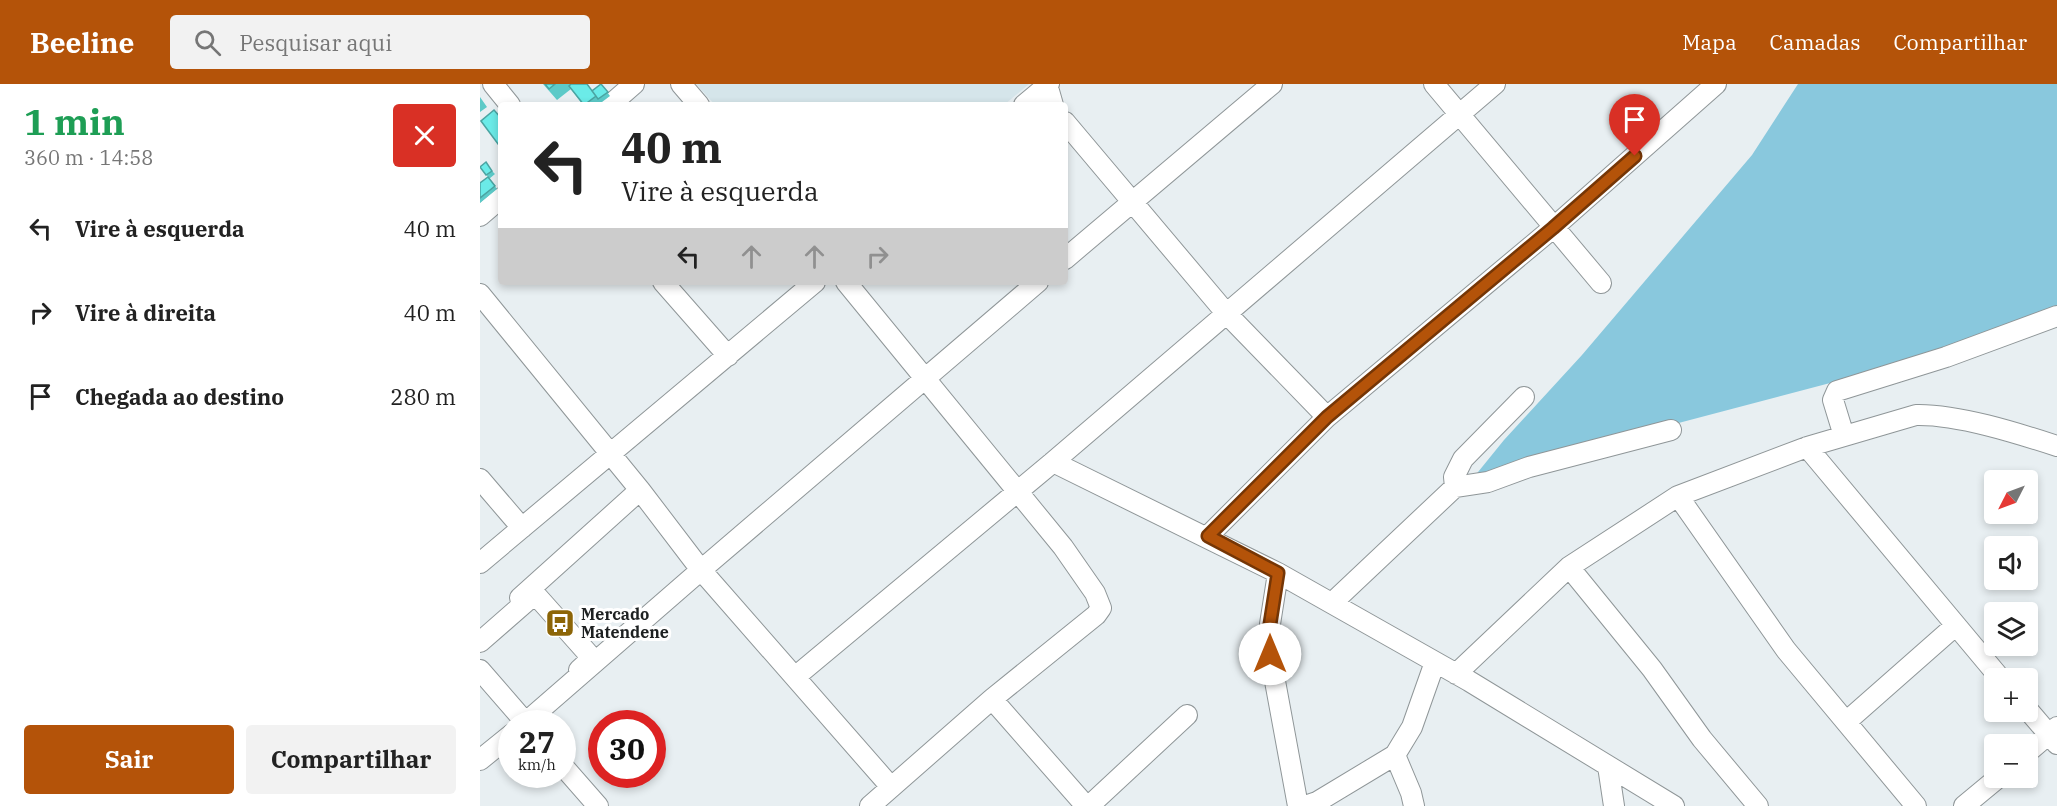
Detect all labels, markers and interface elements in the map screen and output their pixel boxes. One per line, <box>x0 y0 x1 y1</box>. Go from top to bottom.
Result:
search box <box>170 15 590 69</box>
text: Beeline <box>30 24 134 61</box>
icon: search <box>191 26 224 59</box>
text: Pesquisar aqui <box>239 28 392 57</box>
text: Mapa <box>1682 28 1737 56</box>
text: Camadas <box>1770 28 1860 56</box>
text: Compartilhar <box>1893 28 2027 56</box>
pin <box>1609 94 1660 156</box>
text: 1 min <box>24 98 125 145</box>
icon: arrive <box>1618 103 1651 136</box>
button: close <box>393 104 456 167</box>
text: 40 m <box>621 120 722 175</box>
icon: left <box>522 126 600 204</box>
text: 360 m · 14:58 <box>24 144 153 171</box>
text: Vire à esquerda <box>621 173 819 208</box>
icon: left <box>24 212 57 245</box>
text: Vire à esquerda <box>75 214 245 243</box>
text: 40 m <box>404 214 456 243</box>
icon: left <box>672 240 705 273</box>
icon: ahead <box>735 240 768 273</box>
icon: ahead <box>798 240 831 273</box>
icon: right <box>861 240 894 273</box>
icon: right <box>24 296 57 329</box>
text: Vire à direita <box>75 298 216 327</box>
text: 40 m <box>404 298 456 327</box>
icon: arrive <box>24 380 57 413</box>
text: Chegada ao destino <box>75 382 284 411</box>
text: 280 m <box>390 382 456 411</box>
north arrow <box>1984 470 2038 524</box>
map controls <box>1984 470 2038 788</box>
button: sound <box>1984 536 2038 590</box>
button: layers <box>1984 602 2038 656</box>
place label: Mercado Matendene <box>581 604 669 642</box>
bus stop icon: Mercado Matendene <box>544 607 576 639</box>
position arrow <box>1238 622 1302 686</box>
button: + <box>1984 668 2038 722</box>
speed limit sign: 30 <box>588 710 666 788</box>
text: 27 <box>519 722 555 761</box>
button: Sair <box>24 725 234 794</box>
button: Compartilhar <box>246 725 456 794</box>
button: − <box>1984 734 2038 788</box>
text: km/h <box>518 755 556 774</box>

